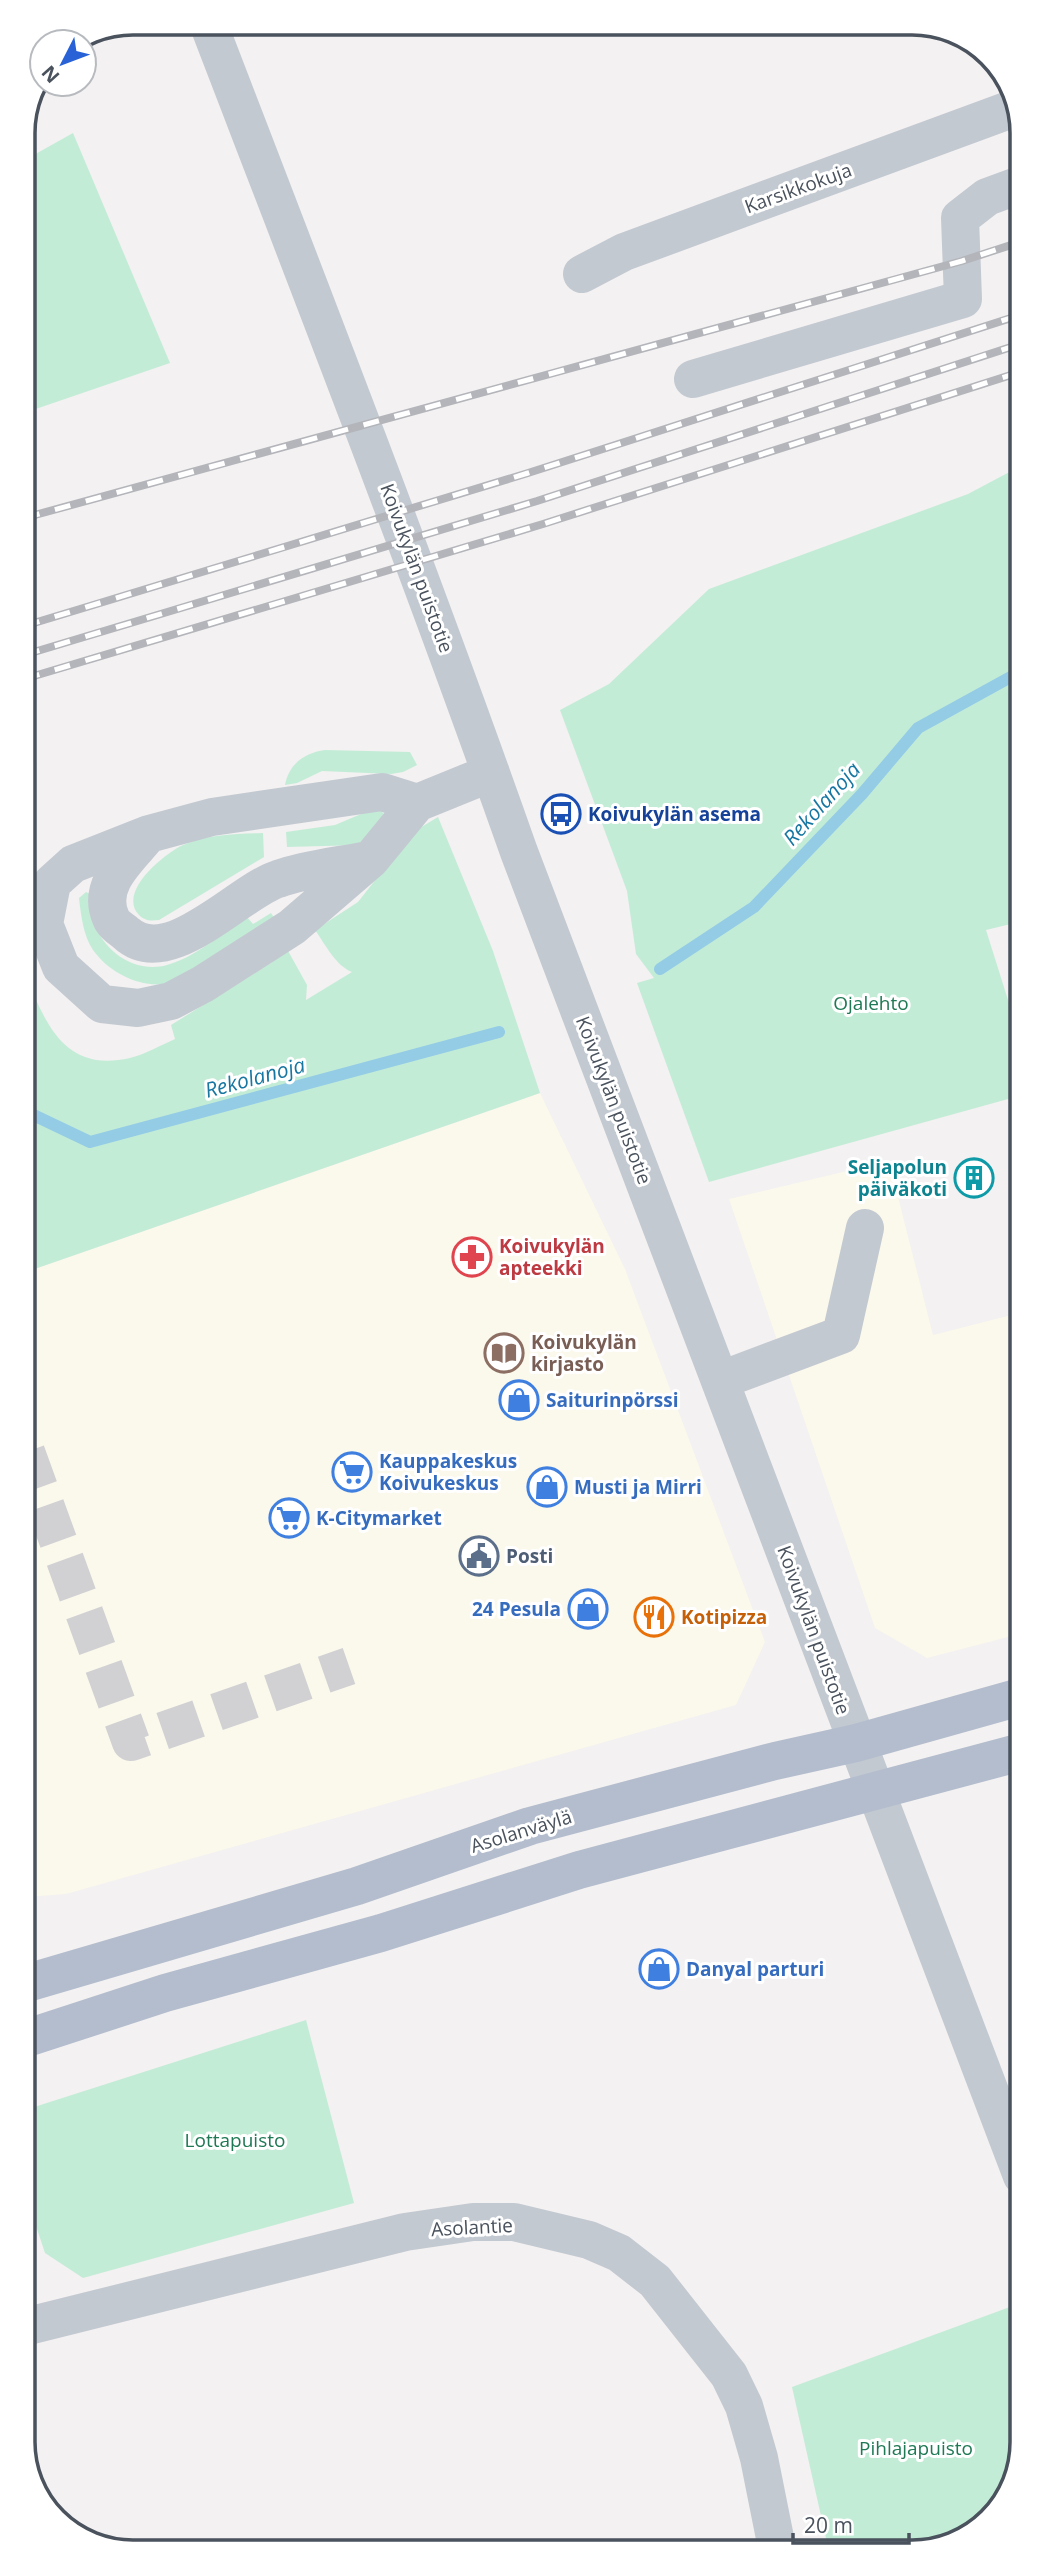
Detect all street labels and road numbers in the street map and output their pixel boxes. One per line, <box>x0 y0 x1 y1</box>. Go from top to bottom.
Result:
street label: Karsikkokuja <box>741 157 855 219</box>
street label: Koivukylän puistotie <box>374 480 460 656</box>
street label: Koivukylän puistotie <box>570 1012 658 1188</box>
street label: Koivukylän puistotie <box>771 1542 857 1718</box>
street label: Asolanväylä <box>467 1803 575 1859</box>
street label: Asolantie <box>431 2212 513 2242</box>

